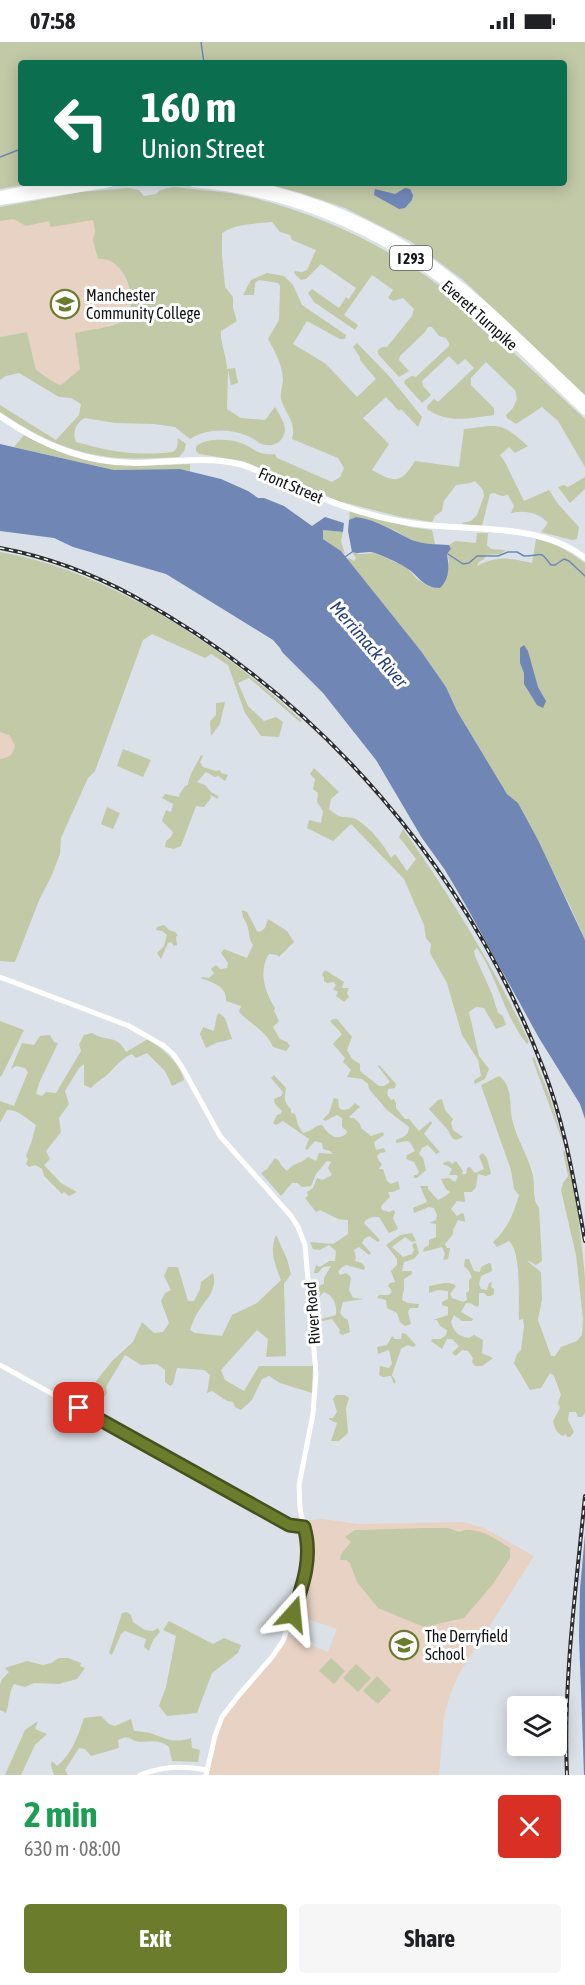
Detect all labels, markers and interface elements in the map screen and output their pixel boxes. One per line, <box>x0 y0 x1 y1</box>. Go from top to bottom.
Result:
text: 07:58 <box>30 8 75 34</box>
text: 160 m <box>141 83 236 131</box>
icon: left <box>42 84 120 162</box>
text: Union Street <box>141 133 265 164</box>
road number: I 293 <box>390 246 432 270</box>
street label: Everett Turnpike <box>438 276 522 354</box>
place label: Manchester Community College <box>86 286 200 323</box>
school or university icon: Manchester Community College <box>49 288 81 320</box>
street label: Front Street <box>256 463 326 507</box>
water label: Merrimack River <box>326 597 413 692</box>
street label: River Road <box>301 1281 323 1345</box>
pin <box>53 1382 104 1433</box>
icon: arrive <box>62 1391 95 1424</box>
position arrow <box>261 1582 325 1646</box>
place label: The Derryfield School <box>425 1627 508 1663</box>
school or university icon: The Derryfield School <box>388 1629 420 1661</box>
map controls <box>507 1696 567 1756</box>
button: layers <box>507 1696 567 1756</box>
text: 2 min <box>24 1793 98 1835</box>
button: close <box>498 1795 561 1858</box>
text: 630 m · 08:00 <box>24 1837 121 1860</box>
button: Exit <box>24 1904 287 1973</box>
button: Share <box>299 1904 561 1973</box>

